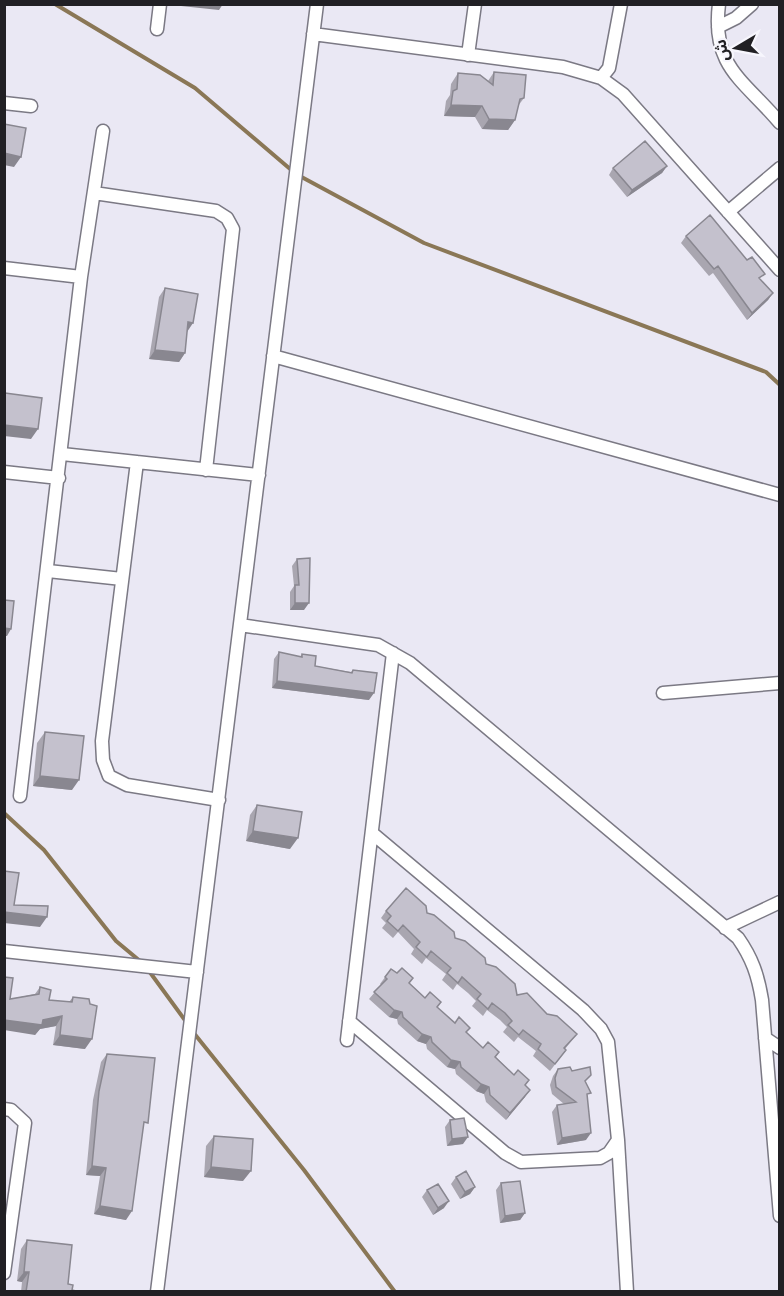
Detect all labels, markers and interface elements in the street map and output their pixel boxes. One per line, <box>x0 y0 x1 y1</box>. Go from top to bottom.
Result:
north arrow <box>706 18 766 78</box>
text: ش <box>711 38 733 63</box>

